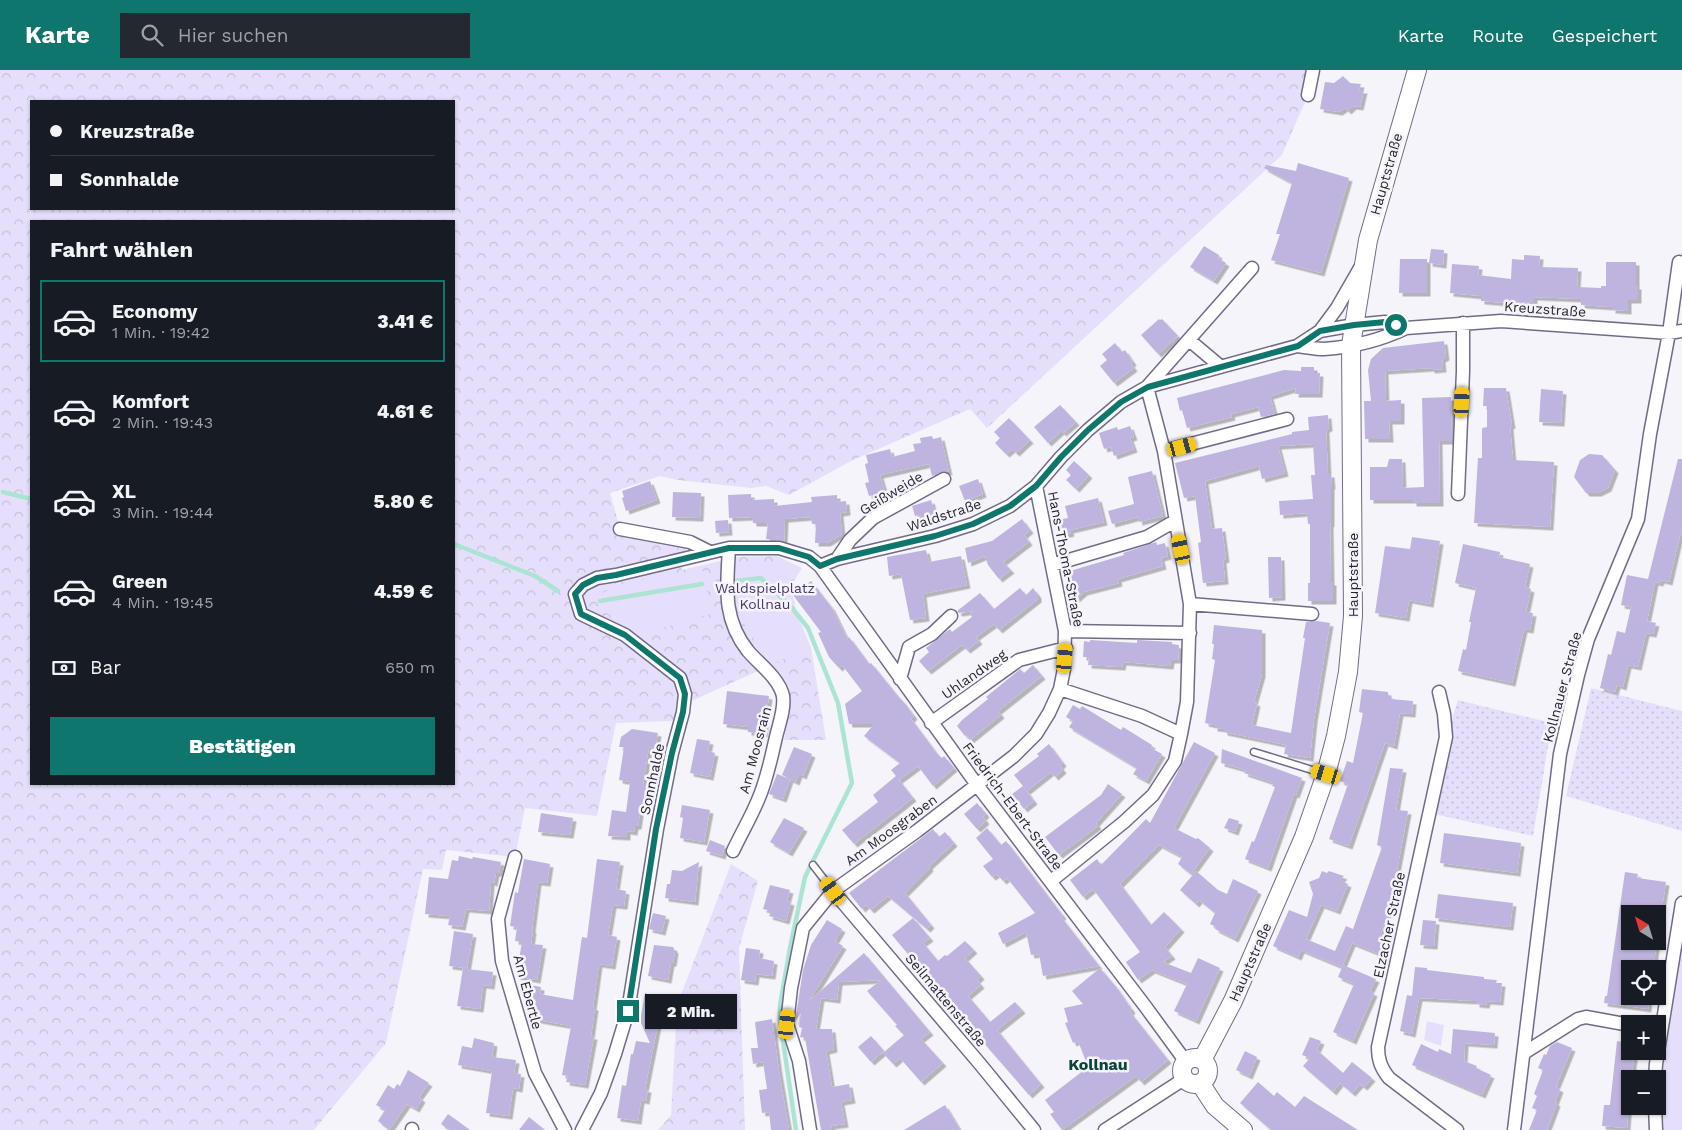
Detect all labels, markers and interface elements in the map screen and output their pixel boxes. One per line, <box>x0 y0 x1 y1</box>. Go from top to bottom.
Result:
search box <box>120 13 470 58</box>
text: Karte <box>25 21 90 49</box>
icon: search <box>138 21 166 49</box>
text: Hier suchen <box>178 24 288 47</box>
text: Karte <box>1398 25 1444 46</box>
text: Route <box>1472 25 1524 46</box>
text: Gespeichert <box>1552 25 1657 46</box>
text: Kreuzstraße <box>80 120 195 143</box>
street label: Hauptstraße <box>1367 131 1405 217</box>
text: Sonnhalde <box>80 168 179 191</box>
text: Fahrt wählen <box>50 237 193 262</box>
street label: Kreuzstraße <box>1503 298 1587 320</box>
icon: car <box>52 299 97 344</box>
text: Economy <box>112 300 197 323</box>
text: 3.41 € <box>377 310 433 333</box>
route start <box>1385 314 1407 336</box>
text: 1 Min. · 19:42 <box>112 323 210 342</box>
car <box>1453 387 1470 417</box>
icon: car <box>52 389 97 434</box>
text: Komfort <box>112 390 189 413</box>
text: 4.61 € <box>377 400 433 423</box>
text: 2 Min. · 19:43 <box>112 413 213 432</box>
car <box>1165 436 1198 458</box>
street label: Geißweide <box>857 468 925 518</box>
icon: car <box>52 479 97 524</box>
text: XL <box>112 480 136 503</box>
text: 5.80 € <box>373 490 433 513</box>
street label: Hans-Thoma-Straße <box>1045 490 1087 628</box>
street label: Waldstraße <box>905 495 983 535</box>
text: 3 Min. · 19:44 <box>112 503 213 522</box>
car <box>1170 533 1191 565</box>
street label: Hauptstraße <box>1345 533 1361 617</box>
icon: car <box>52 569 97 614</box>
text: Green <box>112 570 168 593</box>
text: 4.59 € <box>374 580 433 603</box>
park label: Waldspielplatz Kollnau <box>715 580 815 612</box>
text: 4 Min. · 19:45 <box>112 593 213 612</box>
street label: Kollnauer Straße <box>1540 630 1584 744</box>
car <box>1056 642 1073 674</box>
street label: Uhlandweg <box>939 646 1010 702</box>
icon: cash <box>50 654 78 682</box>
text: Bar <box>90 656 121 679</box>
text: 650 m <box>385 658 435 677</box>
street label: Am Moosrain <box>736 705 774 795</box>
button: Bestätigen <box>50 717 435 775</box>
street label: Friedrich-Ebert-Straße <box>960 739 1066 873</box>
street label: Sonnhalde <box>637 742 667 816</box>
car <box>1309 762 1342 786</box>
street label: Am Moosgraben <box>842 791 940 869</box>
street label: Elzacher Straße <box>1370 870 1408 980</box>
car <box>818 874 847 908</box>
north arrow <box>1621 905 1666 950</box>
map controls <box>1621 905 1666 1115</box>
street label: Hauptstraße <box>1225 920 1275 1004</box>
street label: Seilmattenstraße <box>902 950 990 1050</box>
street label: Am Ebertle <box>510 953 546 1031</box>
button: locate <box>1621 960 1666 1005</box>
callout: 2 Min. <box>646 994 738 1028</box>
route end <box>617 1000 639 1022</box>
text: 2 Min. <box>667 1002 715 1021</box>
car <box>777 1008 796 1040</box>
button: + <box>1621 1015 1666 1060</box>
district label: Kollnau <box>1068 1055 1128 1074</box>
button: − <box>1621 1070 1666 1115</box>

